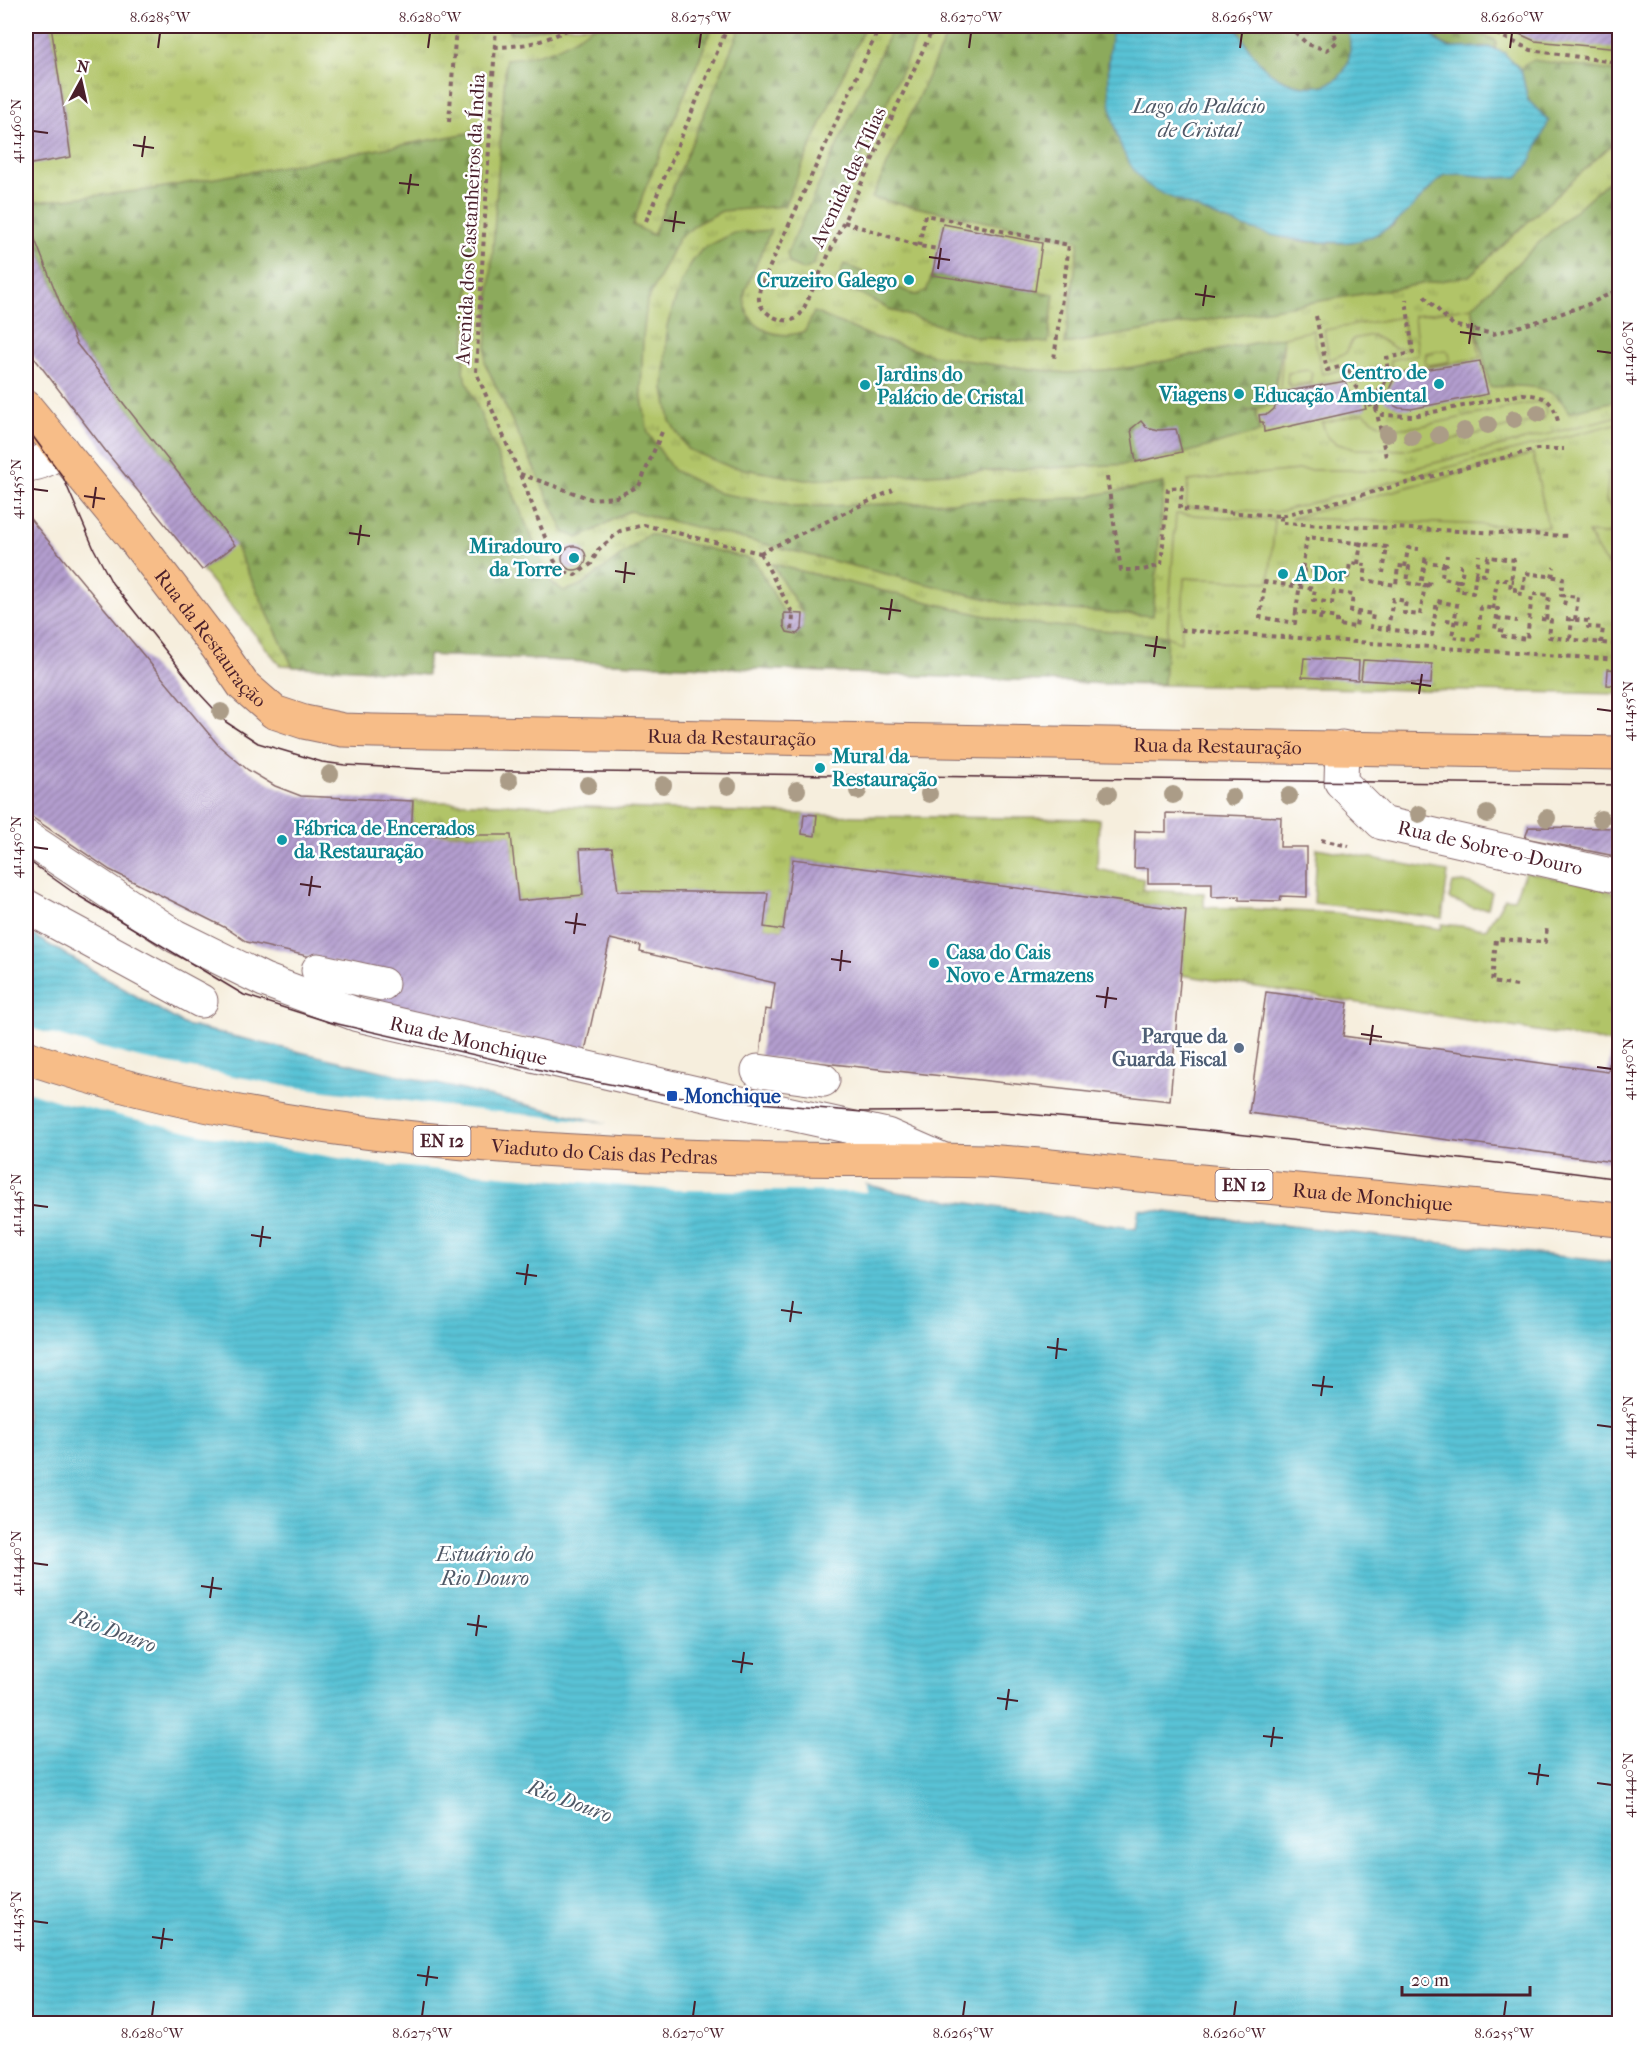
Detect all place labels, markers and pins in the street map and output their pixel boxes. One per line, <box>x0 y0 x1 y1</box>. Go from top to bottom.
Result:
place label: Cruzeiro Galego <box>757 269 897 292</box>
marker: Cruzeiro Galego <box>902 273 916 287</box>
place label: Centro de Educação Ambiental <box>1253 361 1427 408</box>
place label: Jardins do Palácio de Cristal <box>875 363 1025 409</box>
marker: Centro de Educação Ambiental <box>1432 377 1446 391</box>
marker: Jardins do Palácio de Cristal <box>858 378 872 392</box>
place label: Viagens <box>1158 383 1228 406</box>
marker: Viagens <box>1232 387 1246 401</box>
place label: Miradouro da Torre <box>468 535 562 581</box>
marker: Miradouro da Torre <box>567 551 581 565</box>
place label: A Dor <box>1293 563 1347 586</box>
marker: A Dor <box>1276 567 1290 581</box>
place label: Mural da Restauração <box>831 745 937 792</box>
marker: Mural da Restauração <box>813 761 827 775</box>
place label: Fábrica de Encerados da Restauração <box>293 817 475 864</box>
marker: Fábrica de Encerados da Restauração <box>275 833 289 847</box>
place label: Casa do Cais Novo e Armazens <box>946 941 1094 987</box>
marker: Casa do Cais Novo e Armazens <box>927 956 941 970</box>
place label: Parque da Guarda Fiscal <box>1112 1025 1228 1071</box>
marker: Parque da Guarda Fiscal <box>1232 1041 1246 1055</box>
place label: Monchique <box>683 1085 781 1108</box>
marker: Monchique <box>665 1089 679 1103</box>

